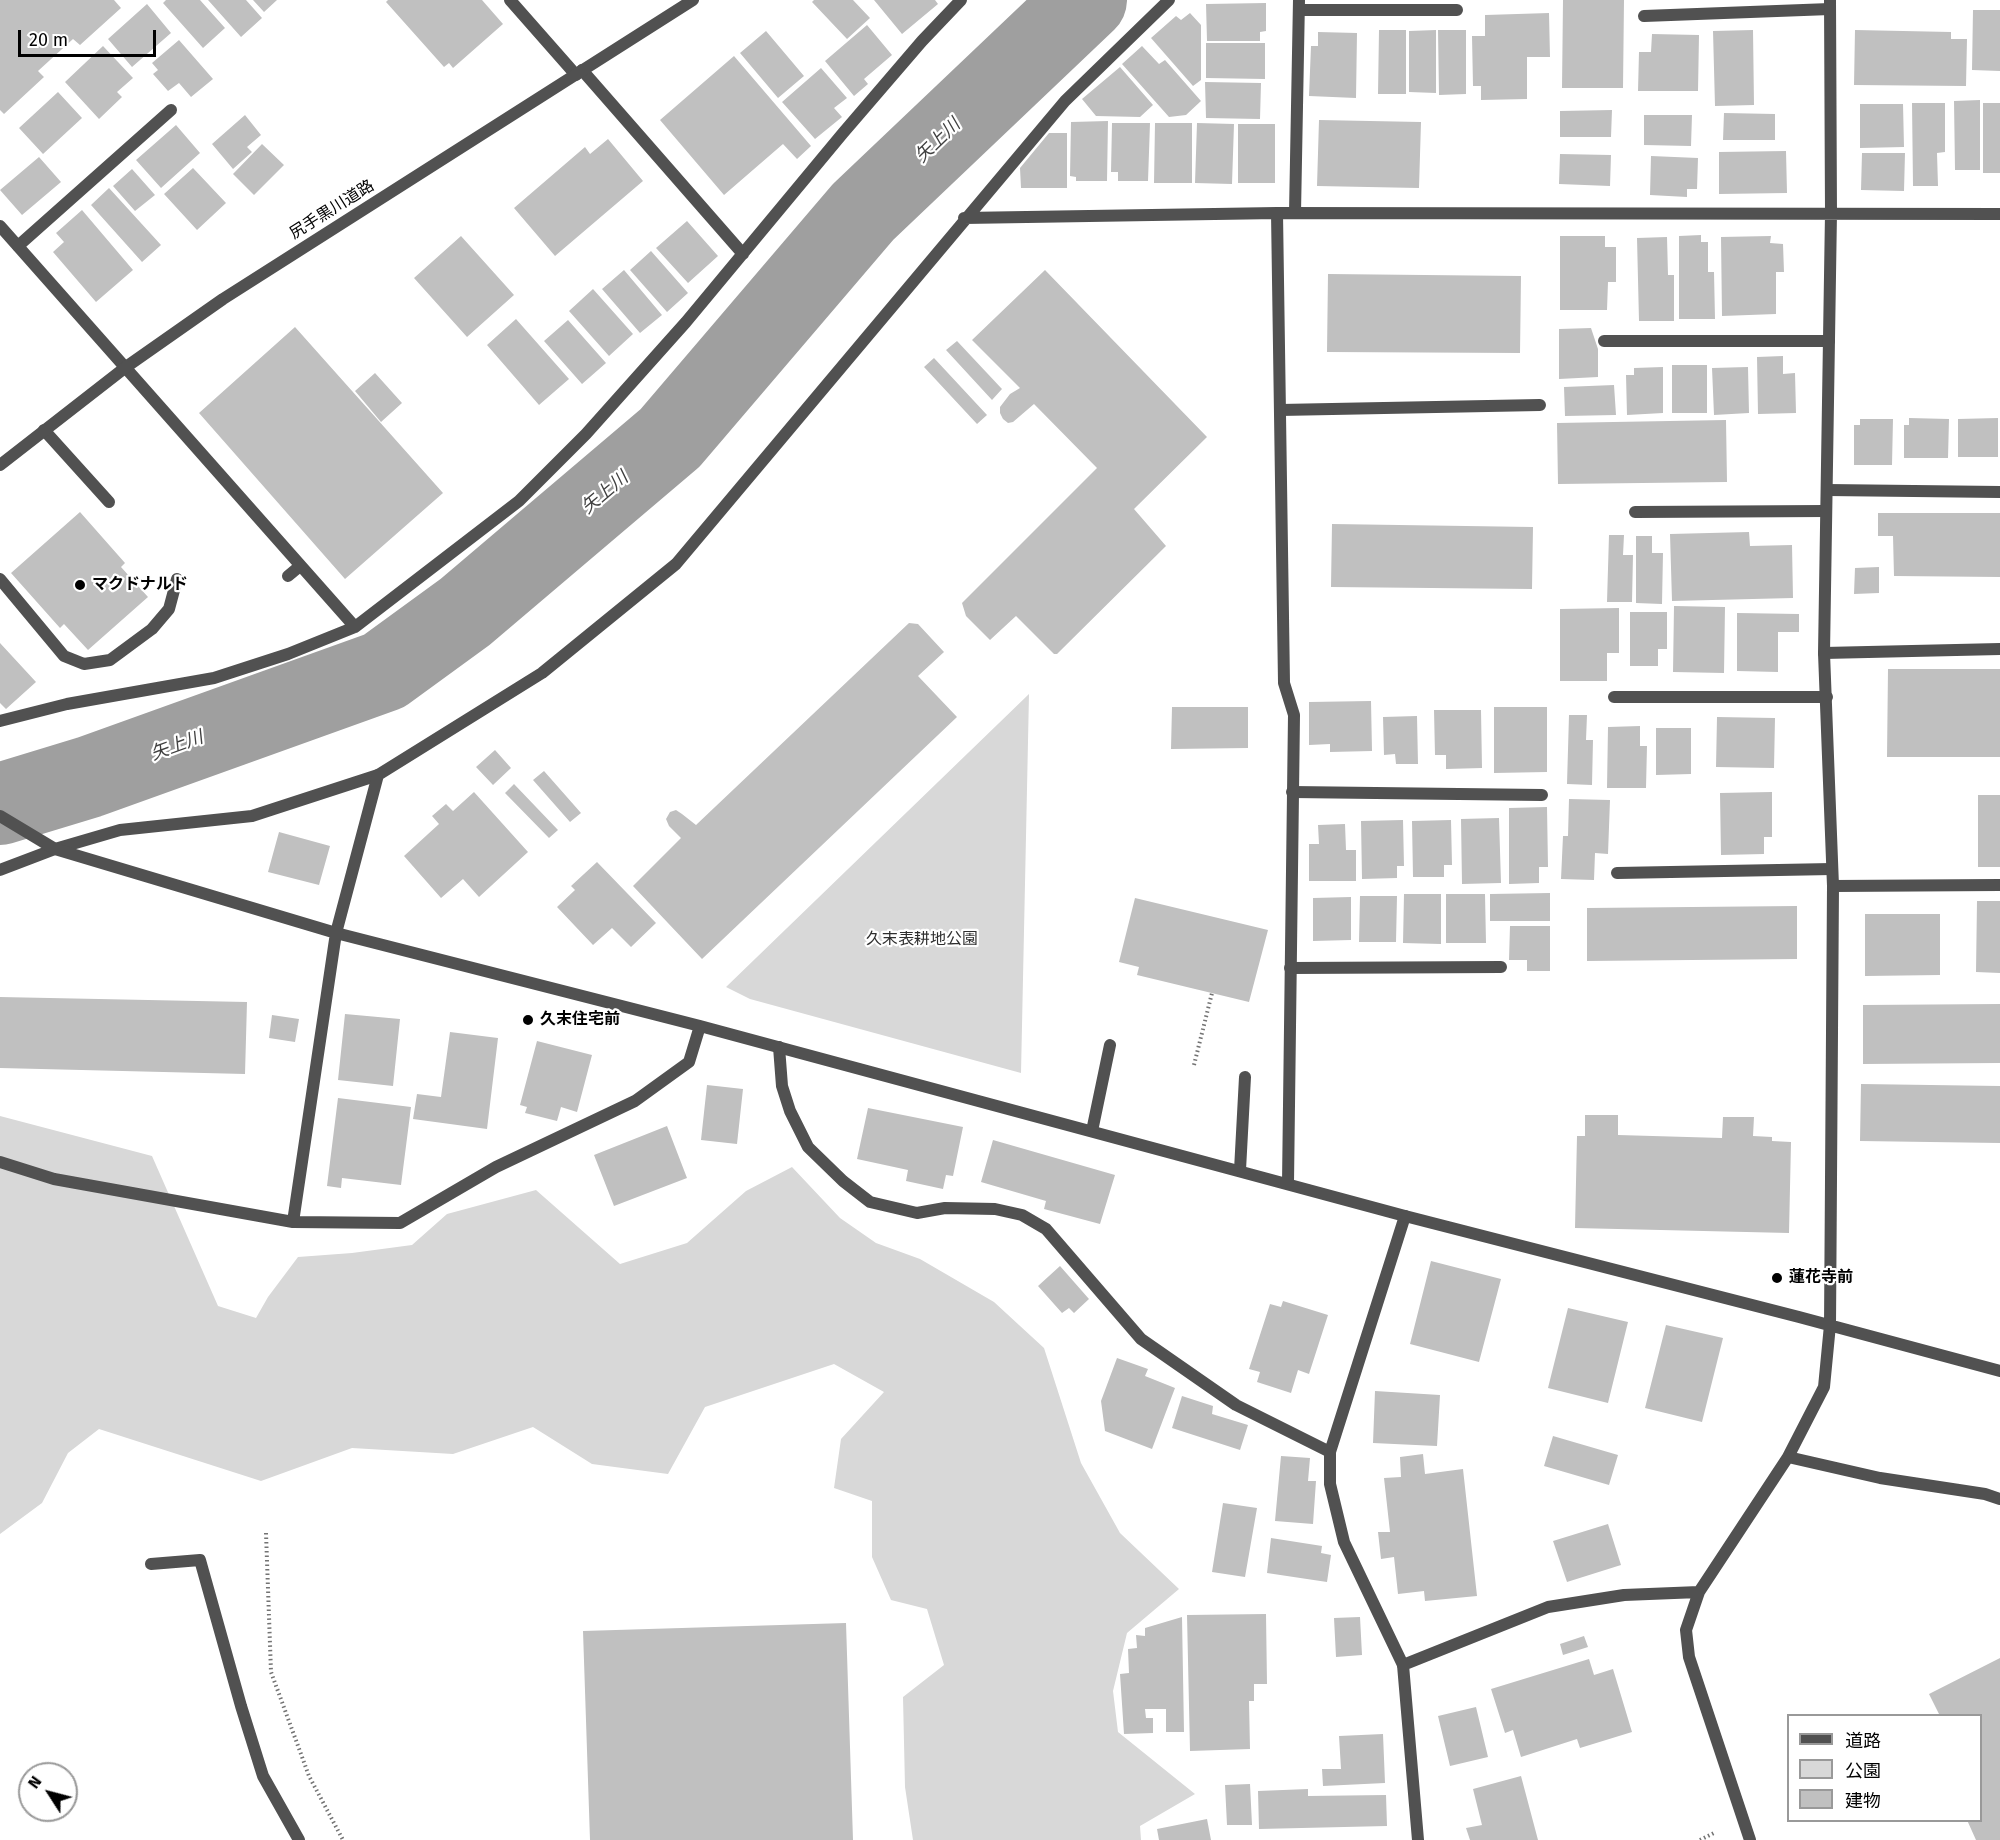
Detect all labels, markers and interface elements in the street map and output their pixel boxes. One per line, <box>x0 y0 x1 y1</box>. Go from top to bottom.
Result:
scale bar <box>21 18 159 56</box>
text: 20 m <box>29 29 68 51</box>
water label: 矢上川 <box>911 114 965 168</box>
street label: 尻手黒川道路 <box>286 176 378 244</box>
water label: 矢上川 <box>577 467 633 519</box>
place label: マクドナルド <box>92 575 188 595</box>
marker: マクドナルド <box>73 578 87 592</box>
water label: 矢上川 <box>148 727 206 765</box>
park label: 久末表耕地公園 <box>866 930 978 950</box>
place label: 久末住宅前 <box>540 1010 620 1030</box>
marker: 久末住宅前 <box>521 1013 535 1027</box>
place label: 蓮花寺前 <box>1789 1268 1853 1288</box>
marker: 蓮花寺前 <box>1770 1271 1784 1285</box>
legend <box>1787 1714 1982 1822</box>
text: 道路 <box>1845 1730 1881 1752</box>
text: 公園 <box>1845 1760 1881 1782</box>
north arrow <box>18 1762 78 1822</box>
text: N <box>24 1772 45 1792</box>
text: 建物 <box>1845 1790 1881 1812</box>

